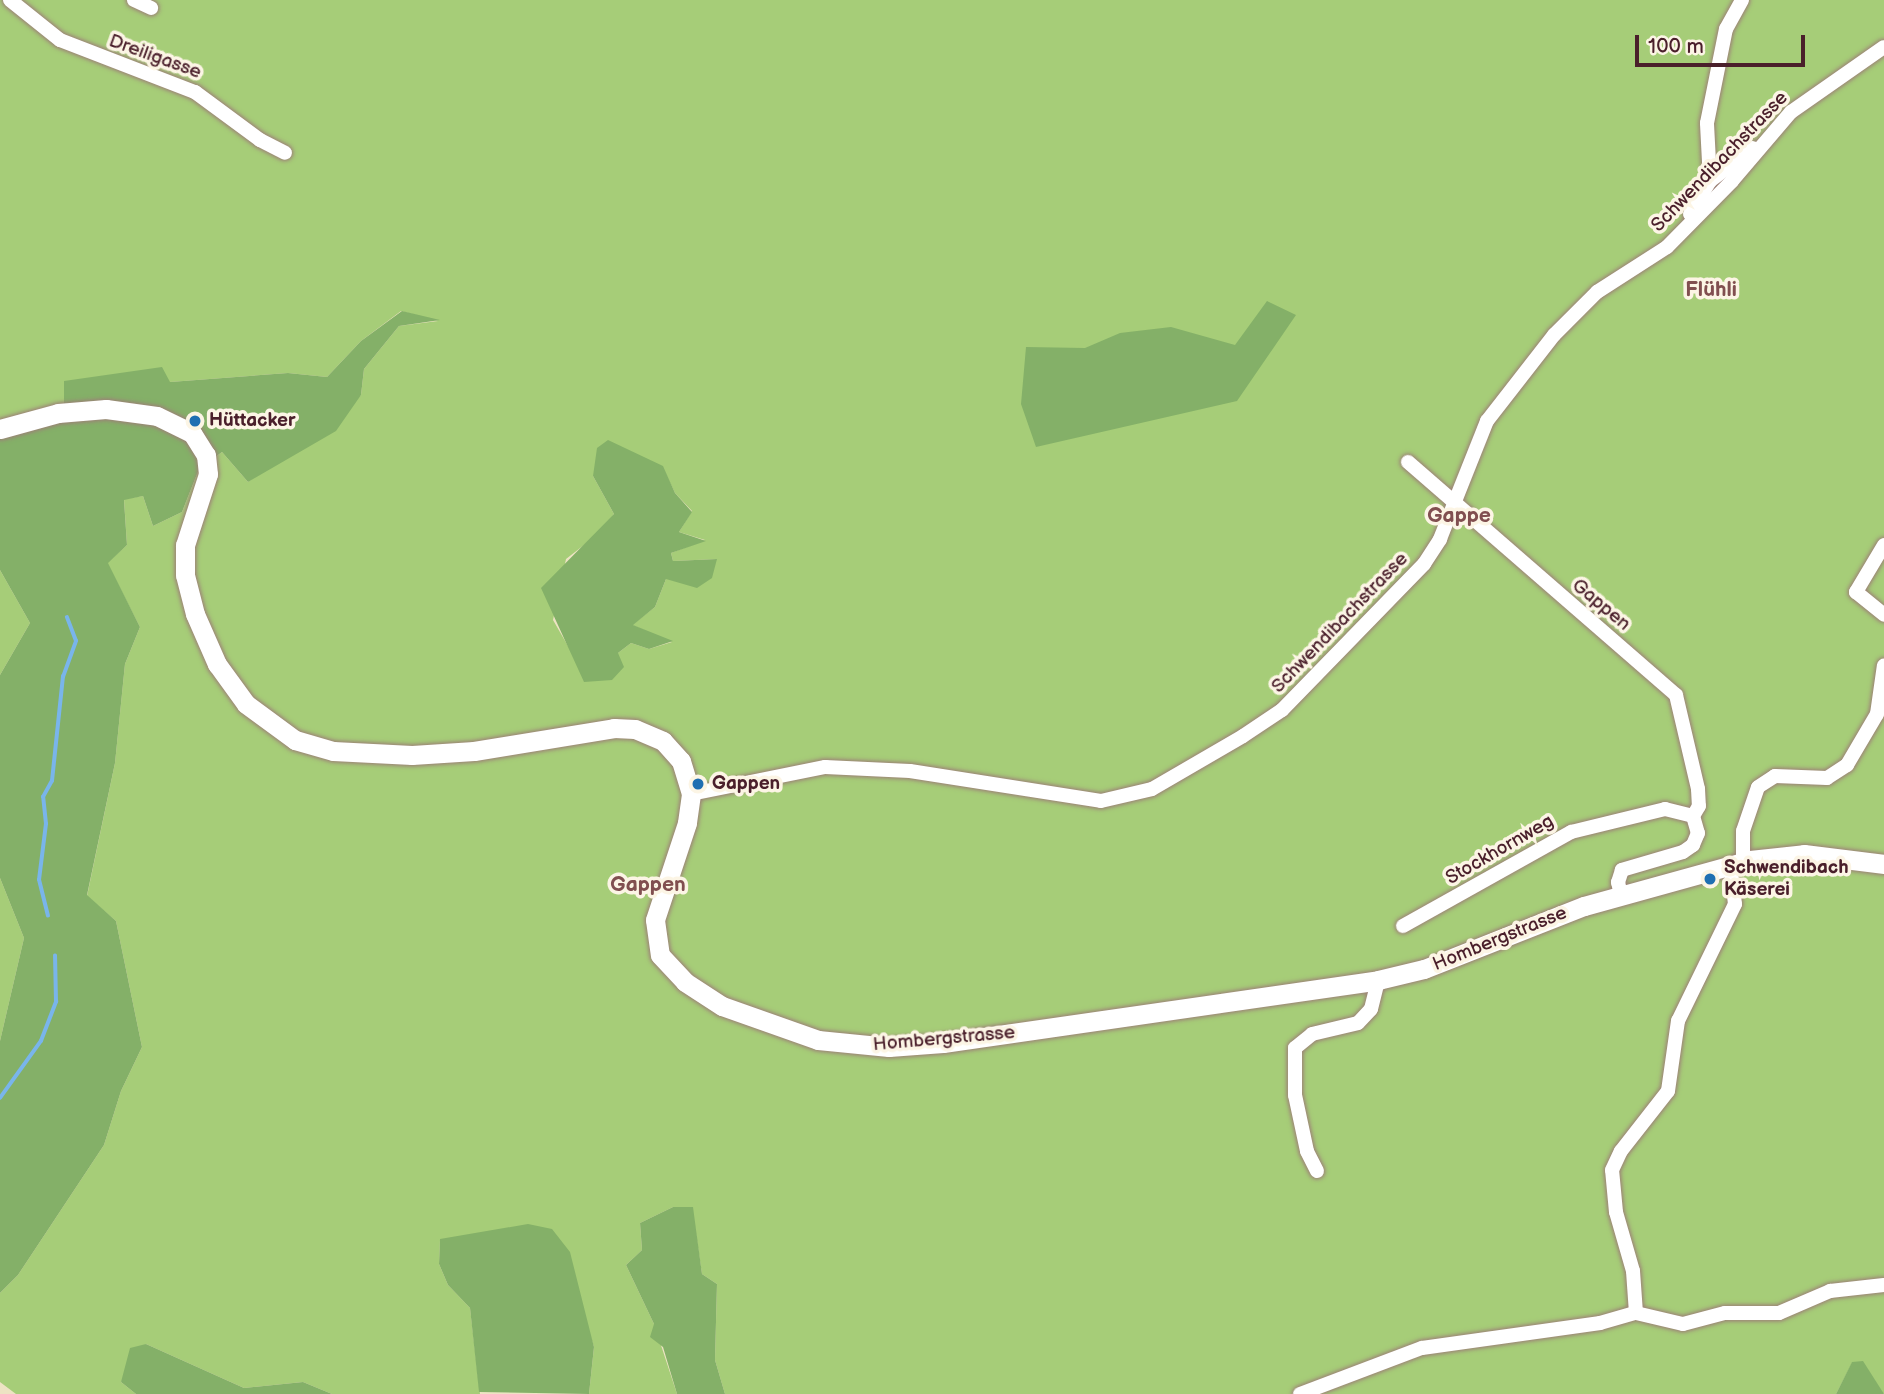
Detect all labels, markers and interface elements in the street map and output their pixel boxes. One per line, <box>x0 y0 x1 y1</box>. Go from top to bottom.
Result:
scale bar <box>1639 21 1809 65</box>
street label: Dreiligasse <box>106 30 204 84</box>
text: 100 m <box>1648 34 1704 59</box>
street label: Schwendibachstrasse <box>1647 87 1793 237</box>
district label: Flühli <box>1685 277 1737 303</box>
place label: Hüttacker <box>209 410 296 432</box>
marker: Hüttacker <box>187 413 203 429</box>
district label: Gappe <box>1427 503 1491 529</box>
street label: Schwendibachstrasse <box>1267 548 1413 698</box>
street label: Gappen <box>1567 574 1635 636</box>
place label: Gappen <box>712 773 780 795</box>
marker: Gappen <box>690 776 706 792</box>
street label: Stockhornweg <box>1442 810 1558 890</box>
place label: Schwendibach Käserei <box>1724 857 1849 901</box>
marker: Schwendibach Käserei <box>1702 871 1718 887</box>
district label: Gappen <box>610 872 686 898</box>
street label: Hombergstrasse <box>1430 902 1570 976</box>
street label: Hombergstrasse <box>872 1021 1016 1057</box>

